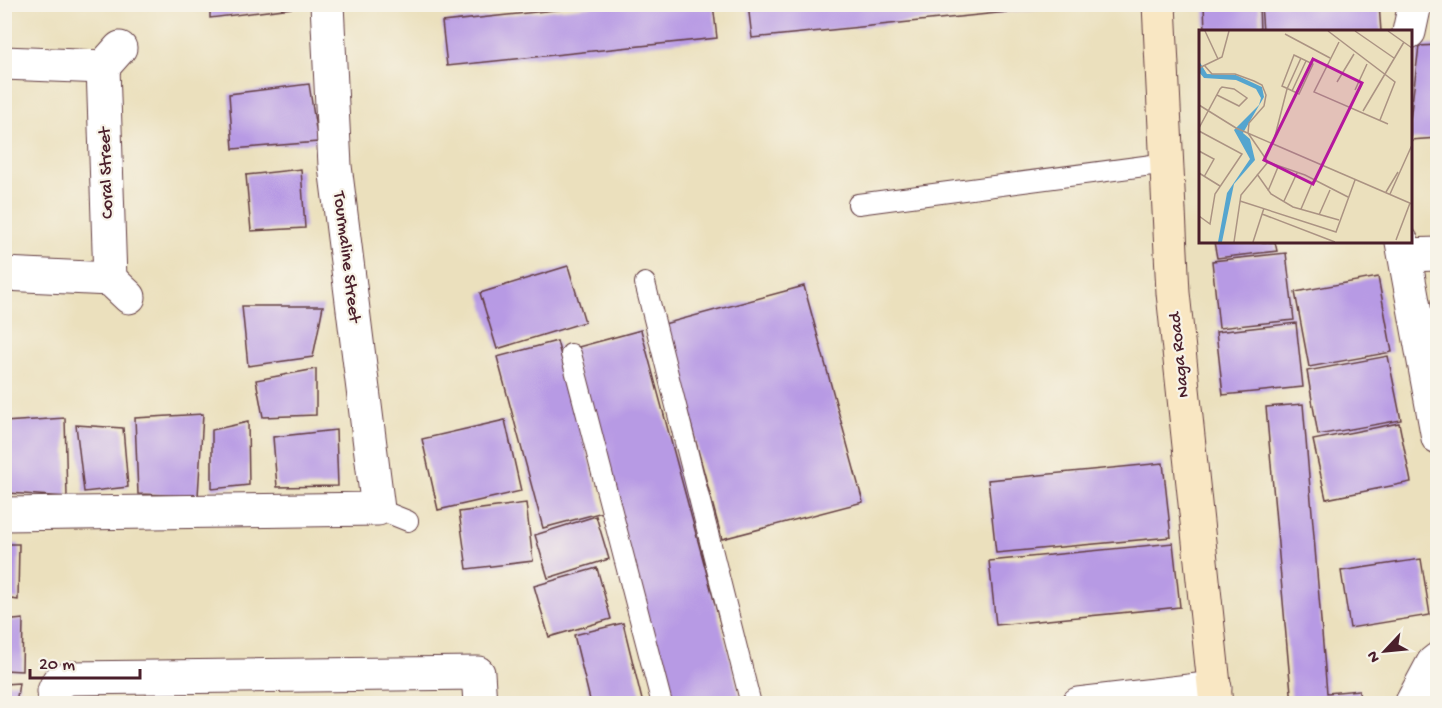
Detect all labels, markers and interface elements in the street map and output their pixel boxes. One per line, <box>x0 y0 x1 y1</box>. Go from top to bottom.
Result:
inset map <box>1199 30 1412 243</box>
street label: Coral Street <box>95 125 119 219</box>
street label: Tourmaline Street <box>327 189 365 325</box>
street label: Naga Road <box>1165 310 1195 399</box>
north arrow <box>1355 621 1415 681</box>
scale bar <box>30 642 140 680</box>
text: N <box>1364 647 1385 665</box>
text: 20 m <box>39 655 75 676</box>

